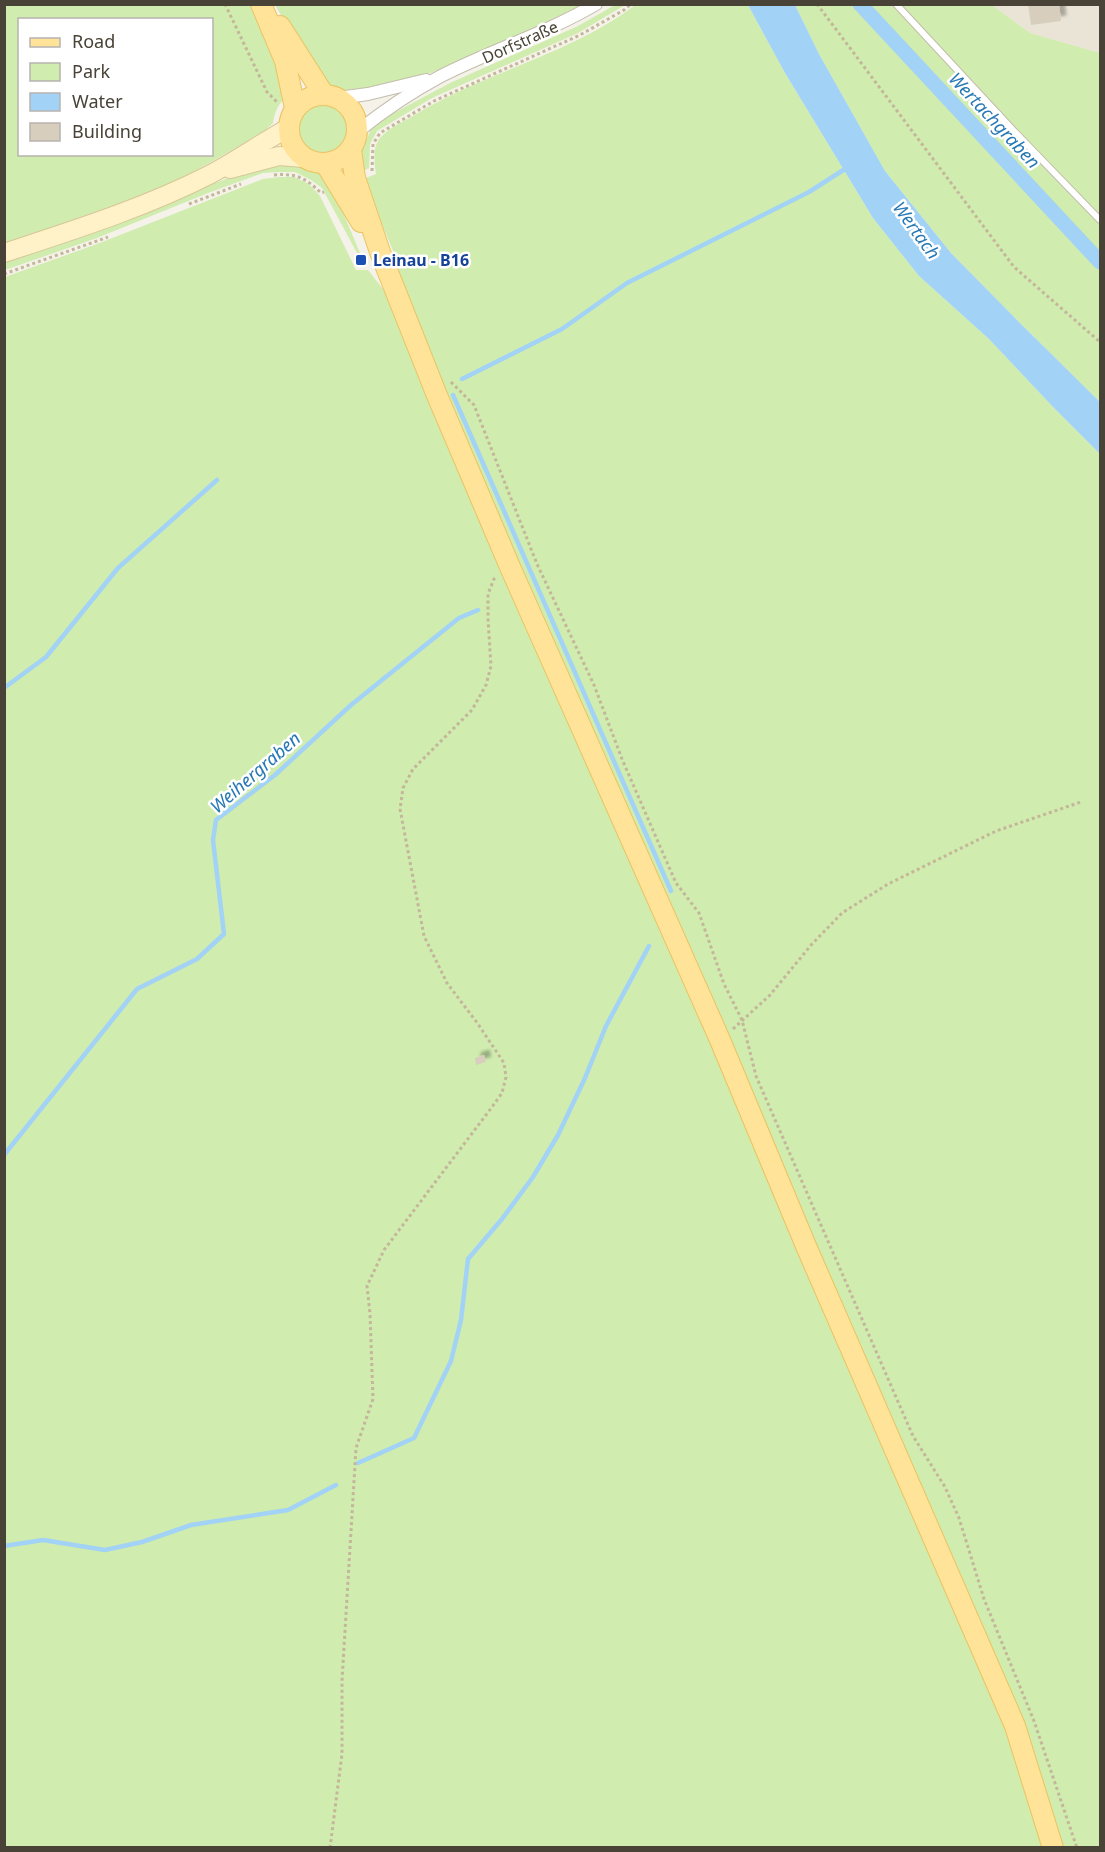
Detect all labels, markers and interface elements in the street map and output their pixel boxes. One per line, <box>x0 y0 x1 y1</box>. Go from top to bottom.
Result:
street label: Dorfstraße <box>478 15 562 69</box>
legend <box>18 18 213 156</box>
text: Road <box>72 29 115 53</box>
text: Park <box>72 59 110 83</box>
water label: Wertachgraben <box>944 67 1046 173</box>
text: Water <box>72 89 123 113</box>
text: Building <box>72 119 142 143</box>
water label: Wertach <box>888 196 946 264</box>
place label: Leinau - B16 <box>373 249 469 271</box>
marker: Leinau - B16 <box>354 253 368 267</box>
water label: Weihergraben <box>205 726 305 818</box>

